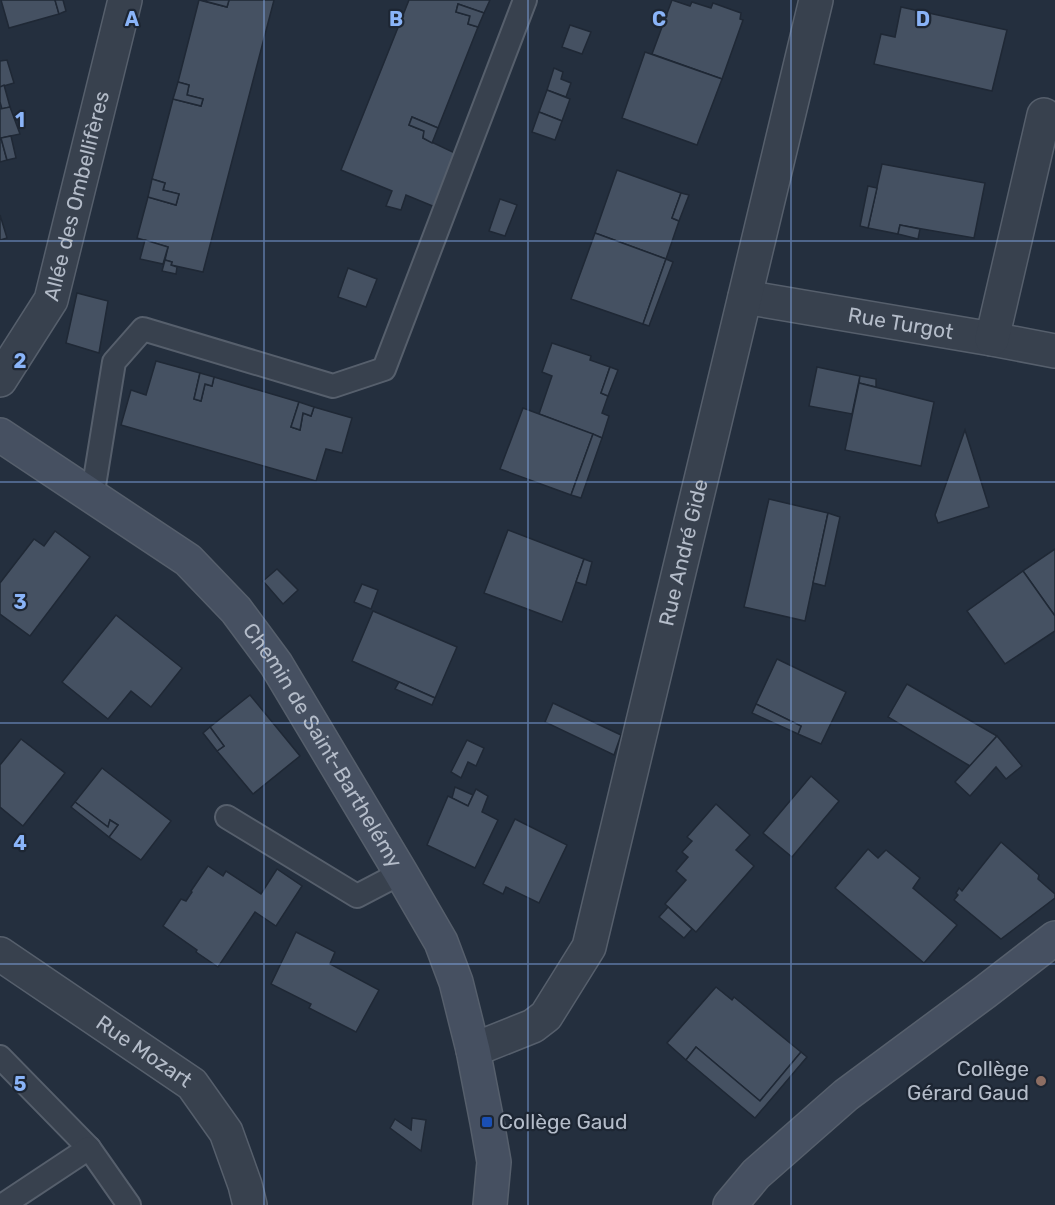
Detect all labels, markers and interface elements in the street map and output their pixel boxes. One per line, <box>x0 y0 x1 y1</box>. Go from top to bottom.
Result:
text: A <box>125 7 140 31</box>
text: B <box>389 7 403 31</box>
text: C <box>652 7 666 31</box>
text: D <box>916 7 930 31</box>
street label: Allée des Ombellifères <box>38 88 114 303</box>
text: 1 <box>15 108 25 132</box>
street label: Rue Turgot <box>846 302 955 344</box>
text: 2 <box>14 349 27 373</box>
street label: Rue André Gide <box>653 476 713 628</box>
text: 3 <box>13 590 27 614</box>
street label: Chemin de Saint-Barthelémy <box>238 618 408 872</box>
text: 4 <box>13 831 27 855</box>
street label: Rue Mozart <box>92 1010 197 1092</box>
place label: Collège Gérard Gaud <box>907 1056 1029 1105</box>
text: 5 <box>14 1072 27 1096</box>
marker: Collège Gérard Gaud <box>1034 1074 1048 1088</box>
place label: Collège Gaud <box>499 1109 627 1134</box>
marker: Collège Gaud <box>480 1115 494 1129</box>

